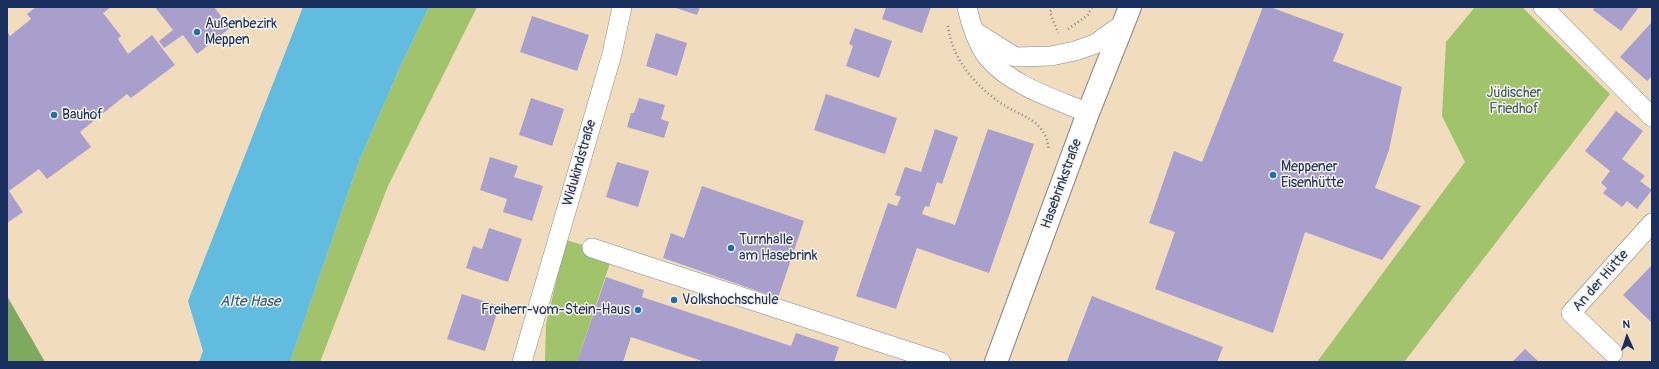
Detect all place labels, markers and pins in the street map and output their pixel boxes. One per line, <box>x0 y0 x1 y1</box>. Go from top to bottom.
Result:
place label: Außenbezirk Meppen <box>205 16 277 48</box>
marker: Außenbezirk Meppen <box>192 27 202 37</box>
place label: Bauhof <box>62 107 103 123</box>
marker: Bauhof <box>49 110 59 120</box>
place label: Meppener Eisenhütte <box>1281 159 1344 192</box>
marker: Meppener Eisenhütte <box>1268 170 1278 180</box>
place label: Turnhalle am Hasebrink <box>739 232 817 264</box>
marker: Turnhalle am Hasebrink <box>726 243 736 253</box>
place label: Volkshochschule <box>682 292 778 308</box>
marker: Volkshochschule <box>669 295 679 305</box>
place label: Freiherr-vom-Stein-Haus <box>481 302 630 318</box>
marker: Freiherr-vom-Stein-Haus <box>633 305 643 315</box>

